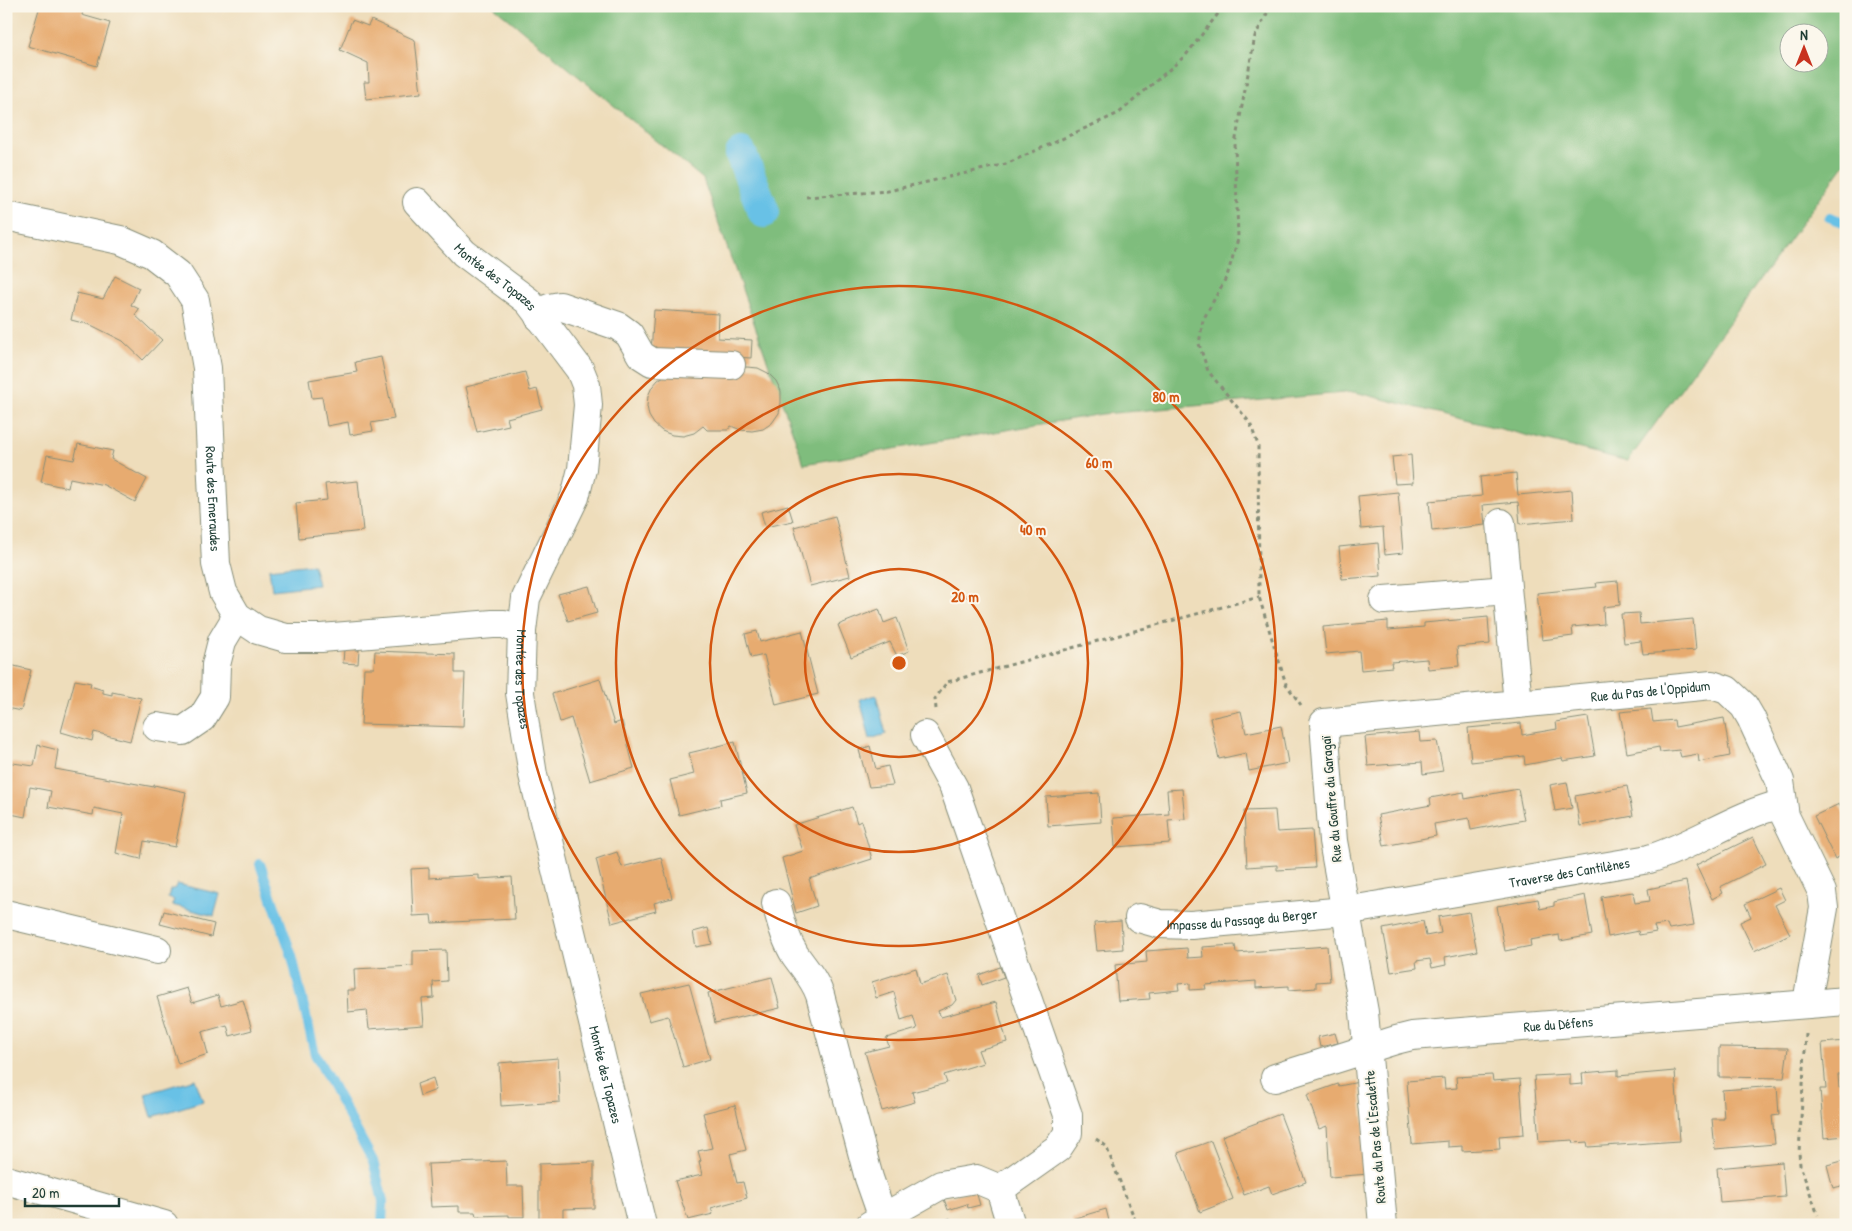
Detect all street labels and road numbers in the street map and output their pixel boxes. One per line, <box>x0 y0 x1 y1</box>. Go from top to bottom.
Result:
street label: Montée des Topazes <box>450 239 542 314</box>
street label: Route des Emeraudes <box>202 446 225 551</box>
street label: Montée des Topazes <box>511 629 536 730</box>
street label: Rue du Pas de l'Oppidum <box>1590 675 1711 706</box>
street label: Rue du Gouffre du Garagaï <box>1315 734 1346 863</box>
street label: Traverse des Cantilènes <box>1507 852 1631 892</box>
street label: Impasse du Passage du Berger <box>1166 904 1319 935</box>
street label: Rue du Défens <box>1523 1011 1594 1036</box>
street label: Montée des Topazes <box>585 1024 627 1125</box>
street label: Route du Pas de l'Escalette <box>1359 1069 1390 1204</box>

